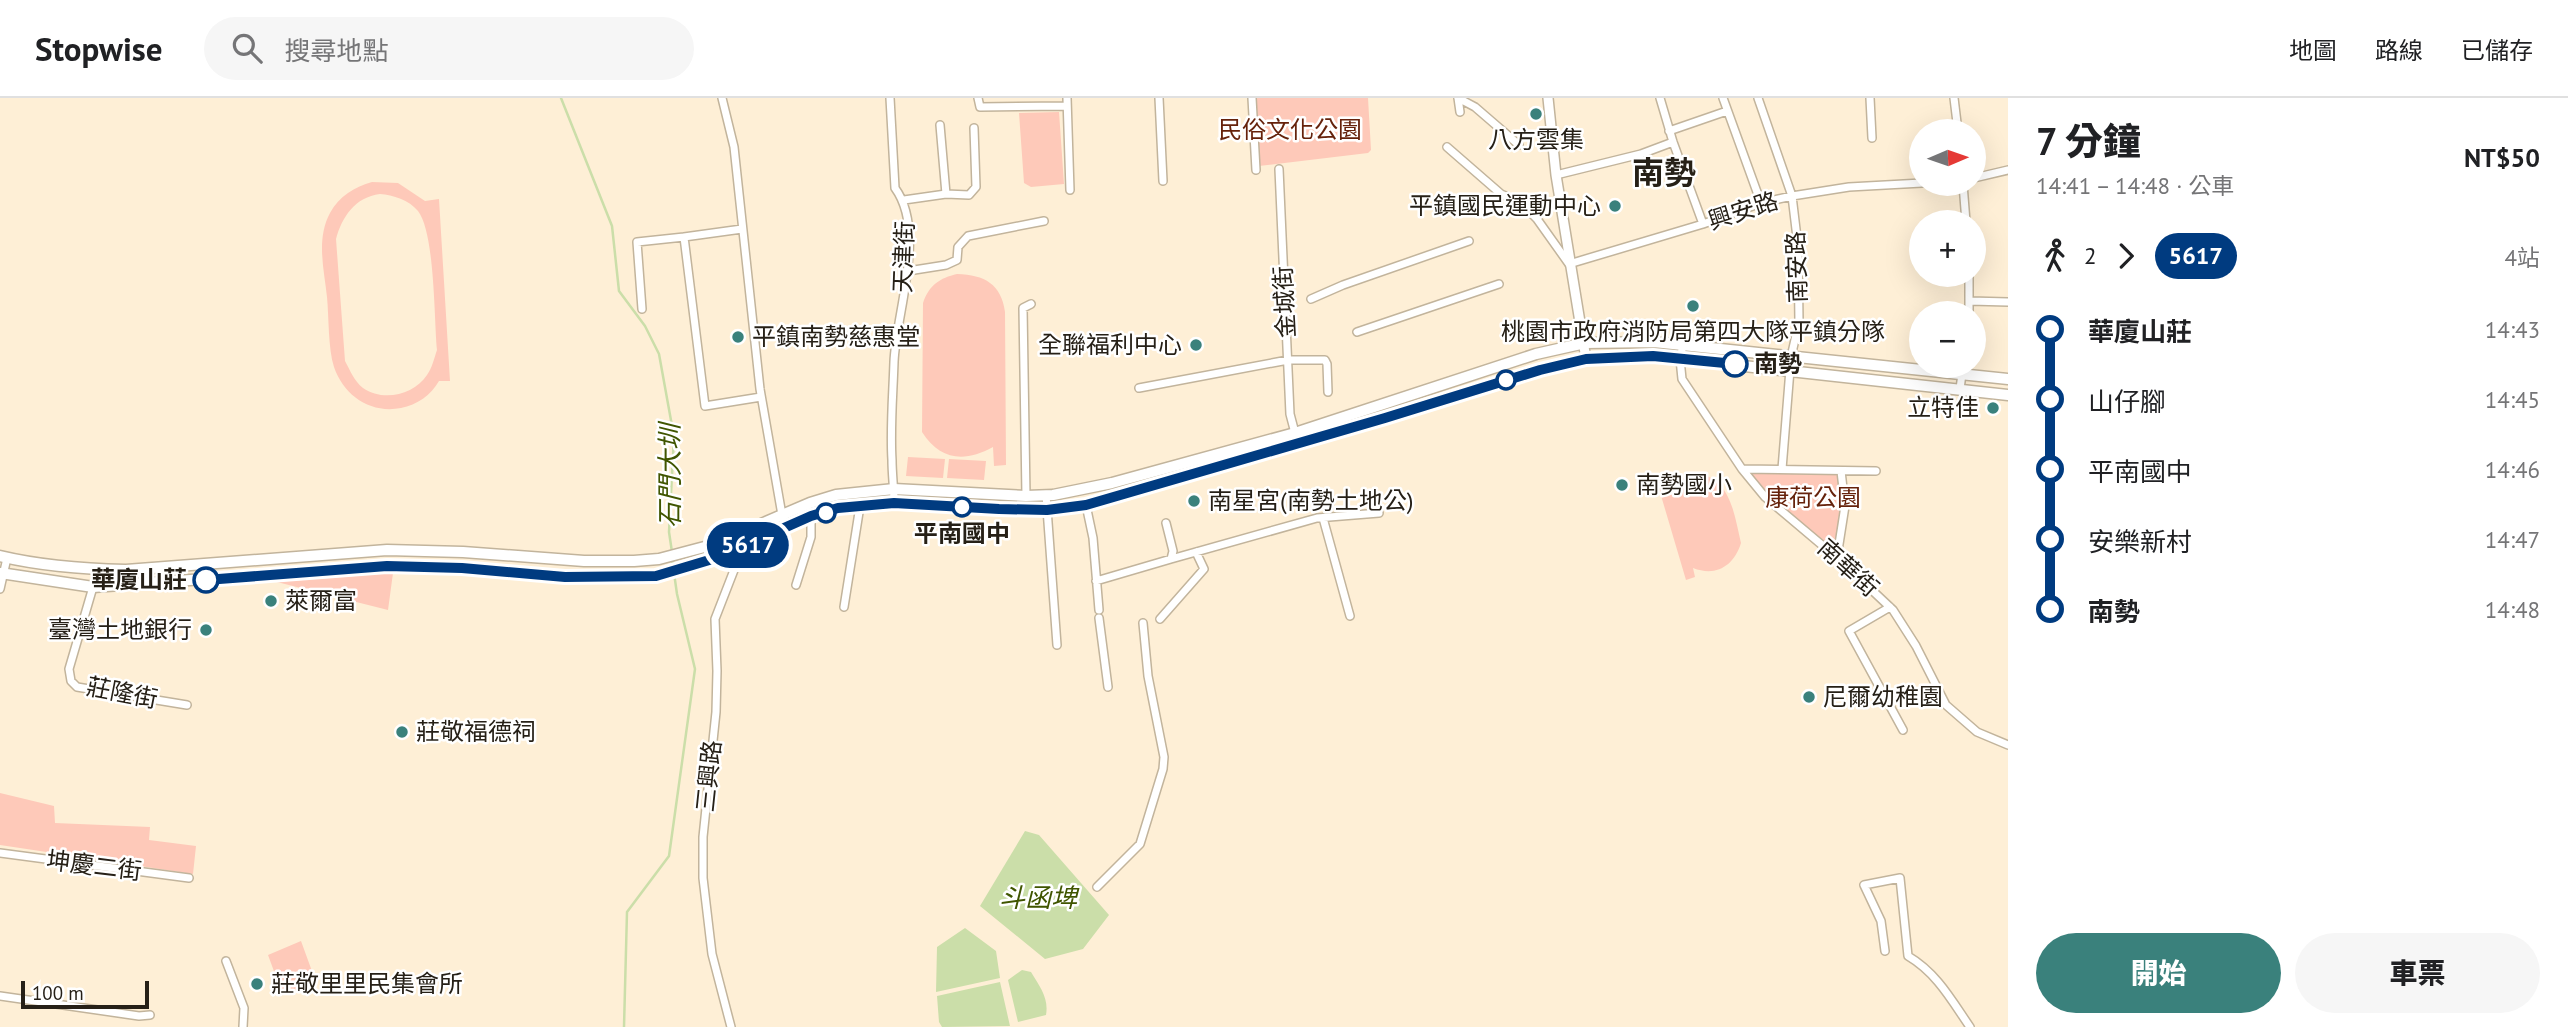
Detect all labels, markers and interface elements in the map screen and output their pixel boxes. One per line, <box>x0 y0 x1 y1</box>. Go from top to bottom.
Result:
search box <box>204 17 694 80</box>
text: Stopwise <box>35 27 162 70</box>
icon: search <box>228 29 266 67</box>
text: 搜尋地點 <box>284 34 388 67</box>
text: 地圖 <box>2289 35 2337 66</box>
text: 路線 <box>2375 35 2423 66</box>
text: 已儲存 <box>2461 35 2533 66</box>
marker: 八方雲集 <box>1528 106 1544 122</box>
park label: 民俗文化公園 <box>1218 114 1362 145</box>
text: 7 分鐘 <box>2036 116 2141 165</box>
north arrow <box>1909 119 1986 196</box>
map controls <box>1909 119 1986 378</box>
place label: 八方雲集 <box>1488 124 1584 155</box>
text: NT$50 <box>2464 141 2540 174</box>
district label: 南勢 <box>1632 151 1696 193</box>
text: 14:41 – 14:48 · 公車 <box>2036 171 2235 200</box>
street label: 興安路 <box>1704 185 1782 236</box>
place label: 平鎮國民運動中心 <box>1409 190 1601 221</box>
marker: 平鎮國民運動中心 <box>1607 198 1623 214</box>
button: + <box>1909 210 1986 287</box>
street label: 天津街 <box>887 220 920 294</box>
street label: 南安路 <box>1780 230 1813 304</box>
icon: walk <box>2036 237 2074 275</box>
icon: forward <box>2107 237 2145 275</box>
text: 5617 <box>2169 240 2223 271</box>
text: 2 <box>2084 241 2097 270</box>
text: 4站 <box>2504 243 2540 272</box>
street label: 金城街 <box>1267 265 1302 339</box>
marker: 桃園市政府消防局第四大隊平鎮分隊 <box>1685 298 1701 314</box>
button: − <box>1909 301 1986 378</box>
text: 華廈山莊 <box>2088 315 2192 348</box>
text: 14:43 <box>2485 315 2540 344</box>
place label: 桃園市政府消防局第四大隊平鎮分隊 <box>1501 316 1885 347</box>
place label: 平鎮南勢慈惠堂 <box>752 321 920 352</box>
marker: 平鎮南勢慈惠堂 <box>730 329 746 345</box>
place label: 全聯福利中心 <box>1038 329 1182 360</box>
marker: 全聯福利中心 <box>1188 337 1204 353</box>
place label: 南勢 <box>1754 348 1802 379</box>
marker: 南勢 <box>1722 351 1748 377</box>
unlabelled marker <box>1496 370 1516 390</box>
text: 山仔腳 <box>2088 385 2166 418</box>
text: 14:45 <box>2485 385 2540 414</box>
place label: 立特佳 <box>1907 392 1979 423</box>
marker: 立特佳 <box>1985 400 2001 416</box>
water label: 石門大圳 <box>653 420 686 528</box>
text: 平南國中 <box>2088 455 2192 488</box>
text: 14:46 <box>2485 455 2540 484</box>
place label: 南勢國小 <box>1636 469 1732 500</box>
marker: 南勢國小 <box>1614 477 1630 493</box>
park label: 康荷公園 <box>1765 482 1861 513</box>
place label: 南星宮(南勢土地公) <box>1208 485 1413 516</box>
marker: 南星宮(南勢土地公) <box>1186 493 1202 509</box>
marker: 平南國中 <box>952 497 972 517</box>
unlabelled marker <box>816 503 836 523</box>
place label: 平南國中 <box>914 518 1010 549</box>
line badge: 5617 <box>699 522 797 568</box>
text: 安樂新村 <box>2088 525 2192 558</box>
text: 14:47 <box>2485 525 2540 554</box>
text: 5617 <box>721 529 775 560</box>
street label: 南華街 <box>1811 532 1885 603</box>
place label: 華廈山莊 <box>91 564 187 595</box>
marker: 華廈山莊 <box>193 567 219 593</box>
place label: 萊爾富 <box>285 585 357 616</box>
marker: 萊爾富 <box>263 593 279 609</box>
text: 南勢 <box>2088 595 2140 628</box>
text: 14:48 <box>2485 595 2540 624</box>
place label: 臺灣土地銀行 <box>48 614 192 645</box>
marker: 臺灣土地銀行 <box>198 622 214 638</box>
street label: 莊隆街 <box>84 670 160 715</box>
place label: 尼爾幼稚園 <box>1823 681 1943 712</box>
marker: 尼爾幼稚園 <box>1801 689 1817 705</box>
place label: 莊敬福德祠 <box>416 716 536 747</box>
marker: 莊敬福德祠 <box>394 724 410 740</box>
street label: 三興路 <box>689 739 728 813</box>
street label: 坤慶二街 <box>45 844 144 887</box>
water label: 斗函埤 <box>999 881 1080 914</box>
button: 開始 <box>2036 933 2281 1013</box>
button: 車票 <box>2295 933 2540 1013</box>
place label: 莊敬里里民集會所 <box>271 968 463 999</box>
marker: 莊敬里里民集會所 <box>249 976 265 992</box>
scale bar <box>21 978 149 1010</box>
text: 100 m <box>32 981 84 1005</box>

